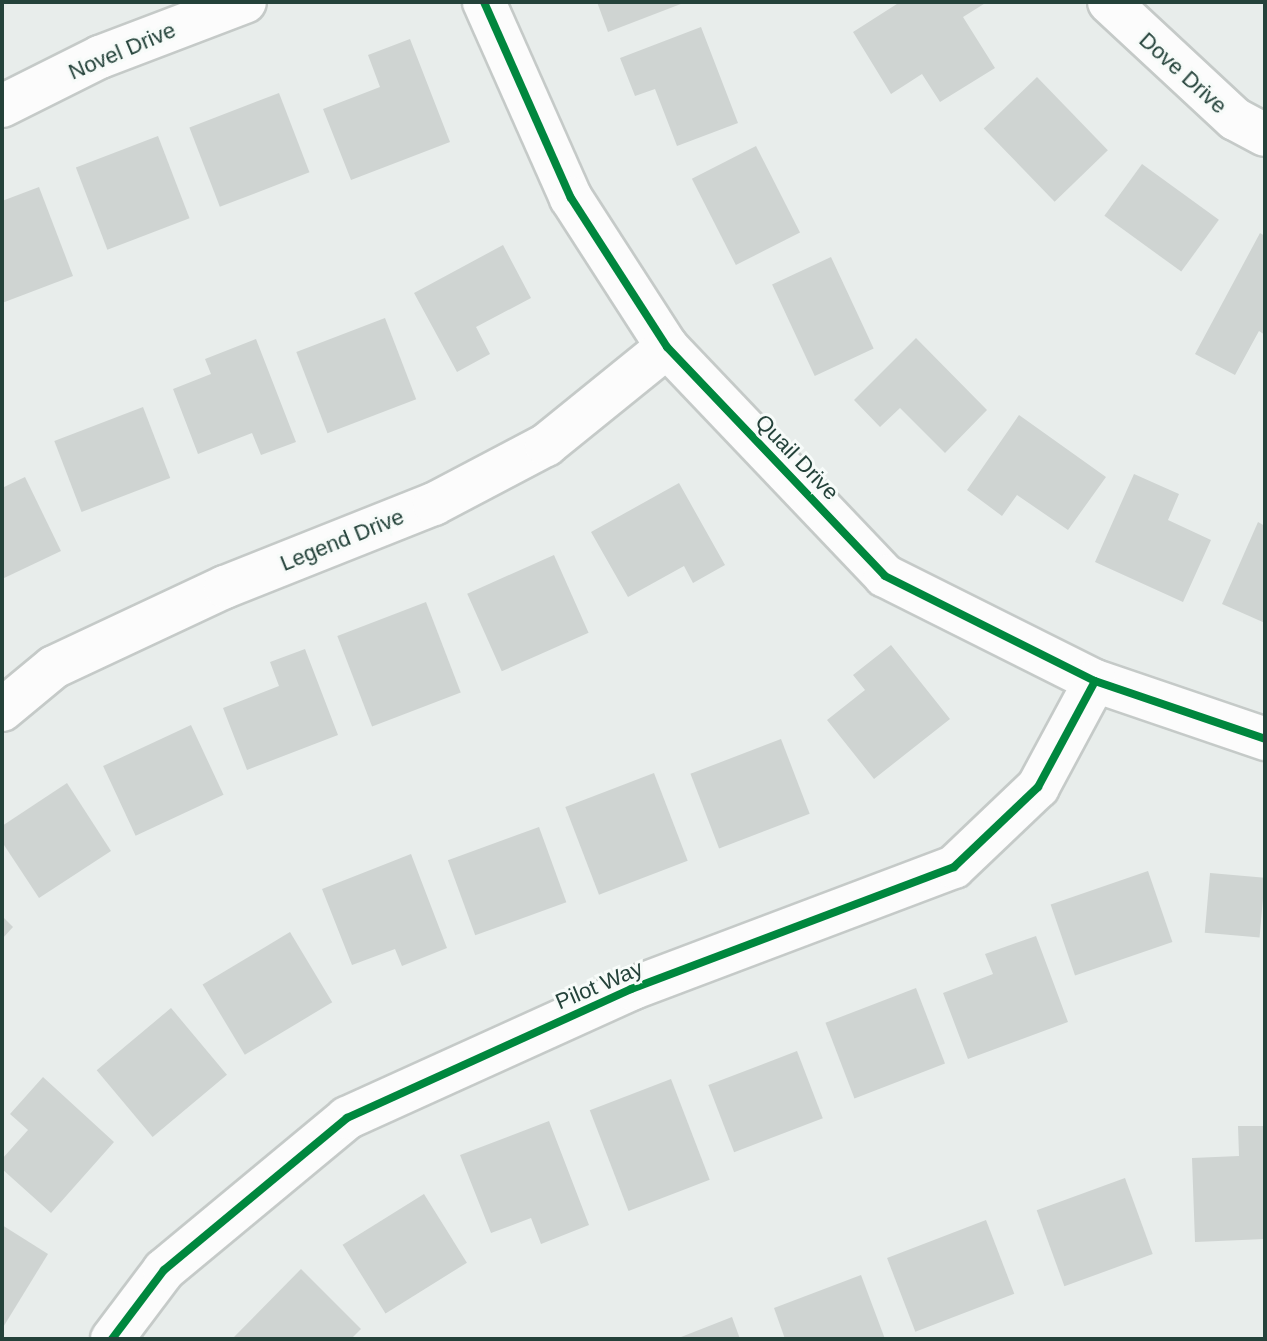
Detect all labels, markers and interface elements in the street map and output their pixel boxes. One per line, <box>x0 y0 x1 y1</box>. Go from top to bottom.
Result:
street label: Novel Drive <box>65 17 179 85</box>
street label: Dove Drive <box>1134 27 1232 119</box>
street label: Quail Drive <box>750 409 844 505</box>
street label: Legend Drive <box>276 503 408 577</box>
street label: Pilot Way <box>551 955 647 1015</box>

